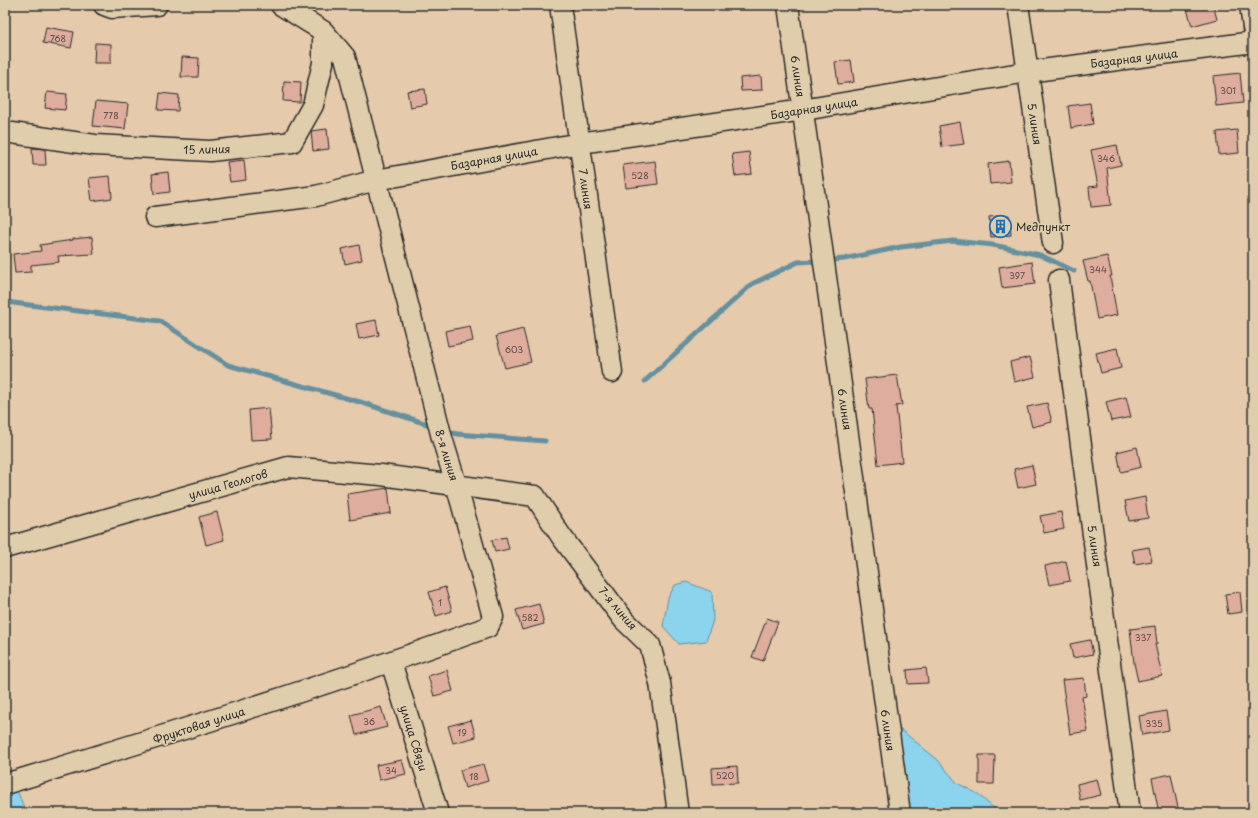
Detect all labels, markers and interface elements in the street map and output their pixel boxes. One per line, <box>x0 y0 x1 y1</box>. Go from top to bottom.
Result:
house number: 768 <box>50 31 66 45</box>
street label: Базарная улица <box>1089 44 1179 72</box>
street label: 6 линия <box>787 54 809 98</box>
house number: 301 <box>1220 83 1236 97</box>
street label: Базарная улица <box>769 93 859 123</box>
street label: 5 линия <box>1024 102 1046 146</box>
house number: 778 <box>103 108 119 122</box>
street label: 15 линия <box>183 140 231 158</box>
street label: Базарная улица <box>449 142 539 174</box>
house number: 346 <box>1097 151 1115 165</box>
street label: 7 линия <box>575 168 597 211</box>
house number: 528 <box>631 168 649 182</box>
building icon: Медпункт <box>987 213 1013 239</box>
place label: Медпункт <box>1016 218 1071 235</box>
house number: 344 <box>1089 262 1107 276</box>
house number: 397 <box>1009 268 1025 282</box>
house number: 603 <box>505 342 523 356</box>
street label: 6 линия <box>834 387 856 431</box>
street label: 8-я линия <box>431 427 463 483</box>
street label: улица Геологов <box>186 465 270 503</box>
street label: 5 линия <box>1084 524 1106 568</box>
street label: 7-я линия <box>595 583 641 633</box>
house number: 1 <box>438 595 442 609</box>
house number: 582 <box>522 610 539 624</box>
house number: 337 <box>1135 630 1151 644</box>
street label: Фруктовая улица <box>151 702 247 748</box>
street label: улица Связи <box>396 703 432 773</box>
street label: 6 линия <box>877 708 899 752</box>
house number: 36 <box>363 714 375 728</box>
house number: 335 <box>1145 716 1163 730</box>
house number: 19 <box>457 725 467 739</box>
house number: 34 <box>385 763 397 777</box>
house number: 520 <box>716 768 735 782</box>
house number: 18 <box>469 769 479 783</box>

